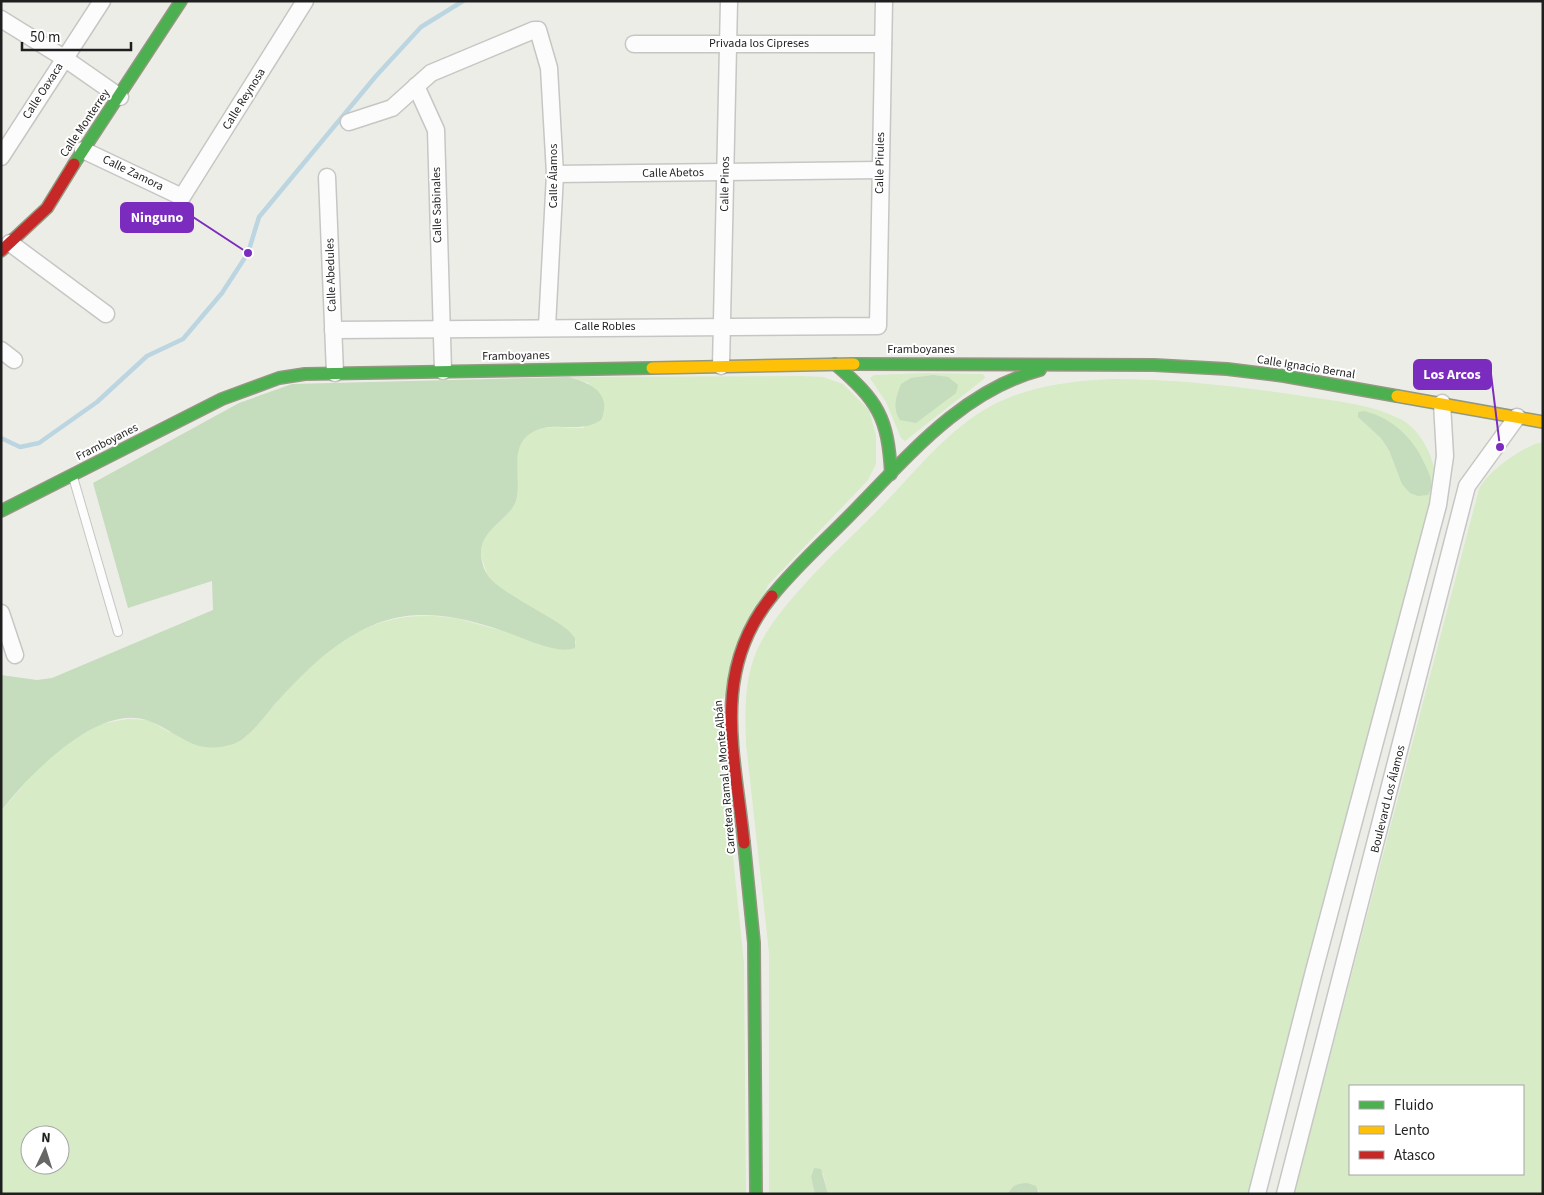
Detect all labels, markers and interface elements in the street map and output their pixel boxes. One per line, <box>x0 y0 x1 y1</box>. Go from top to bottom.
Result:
scale bar <box>22 20 131 52</box>
text: 50 m <box>30 27 60 48</box>
street label: Privada los Cipreses <box>709 35 809 52</box>
street label: Calle Oaxaca <box>18 60 68 122</box>
street label: Calle Reynosa <box>218 65 270 133</box>
street label: Calle Monterrey <box>56 85 114 160</box>
street label: Calle Pirules <box>871 132 889 194</box>
street label: Calle Álamos <box>545 144 562 208</box>
street label: Calle Zamora <box>100 151 166 195</box>
street label: Calle Pinos <box>716 156 734 212</box>
street label: Calle Abetos <box>642 164 704 182</box>
street label: Calle Sabinales <box>428 167 446 243</box>
callout: Ninguno <box>121 203 193 232</box>
text: Ninguno <box>131 208 183 228</box>
street label: Calle Abedules <box>321 238 341 312</box>
street label: Calle Robles <box>574 318 636 335</box>
street label: Framboyanes <box>887 341 955 358</box>
street label: Framboyanes <box>482 347 550 365</box>
street label: Calle Ignacio Bernal <box>1256 351 1356 383</box>
callout: Los Arcos <box>1414 360 1491 389</box>
text: Los Arcos <box>1423 365 1481 385</box>
street label: Framboyanes <box>73 419 141 465</box>
street label: Carretera Ramal a Monte Albán <box>710 699 740 855</box>
street label: Boulevard Los Álamos <box>1366 743 1410 855</box>
legend <box>1349 1085 1524 1175</box>
text: Fluido <box>1394 1095 1434 1116</box>
text: Lento <box>1394 1120 1430 1141</box>
north arrow <box>20 1125 70 1175</box>
text: N <box>40 1128 51 1148</box>
text: Atasco <box>1394 1145 1435 1166</box>

